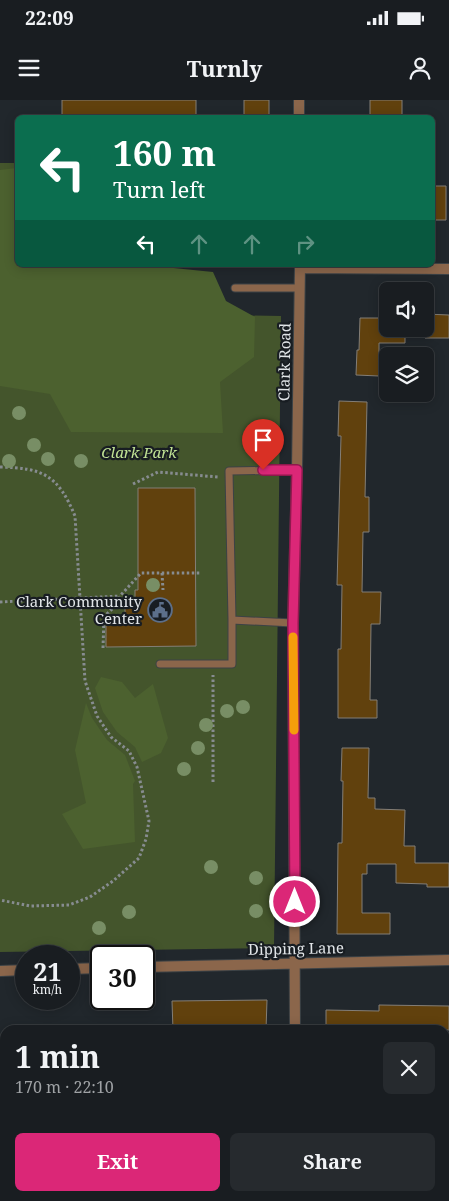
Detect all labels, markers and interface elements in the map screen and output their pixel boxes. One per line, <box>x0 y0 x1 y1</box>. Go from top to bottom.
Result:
text: 22:09 <box>25 5 74 31</box>
text: Turnly <box>187 53 262 83</box>
icon: menu <box>15 54 43 82</box>
icon: person <box>406 54 434 82</box>
text: 160 m <box>113 129 216 176</box>
icon: left <box>30 135 95 200</box>
text: Turn left <box>113 174 205 204</box>
icon: left <box>132 230 160 258</box>
icon: ahead <box>185 230 213 258</box>
icon: ahead <box>238 230 266 258</box>
icon: right <box>291 230 319 258</box>
map controls <box>379 282 434 402</box>
button: sound <box>379 282 434 337</box>
street label: Clark Road <box>273 323 295 401</box>
button: layers <box>379 347 434 402</box>
pin <box>242 419 284 470</box>
icon: arrive <box>249 426 277 454</box>
park label: Clark Park <box>101 442 177 462</box>
place label: Clark Community Center <box>16 591 143 628</box>
public building icon: Clark Community Center <box>147 597 173 623</box>
position arrow <box>268 875 320 927</box>
street label: Dipping Lane <box>248 937 344 959</box>
speed limit sign: 30 <box>90 945 155 1010</box>
text: 21 <box>33 954 62 988</box>
text: km/h <box>33 981 62 998</box>
text: 1 min <box>15 1036 100 1077</box>
button: close <box>383 1042 435 1094</box>
text: 170 m · 22:10 <box>15 1076 114 1098</box>
button: Exit <box>15 1133 220 1191</box>
button: Share <box>230 1133 435 1191</box>

